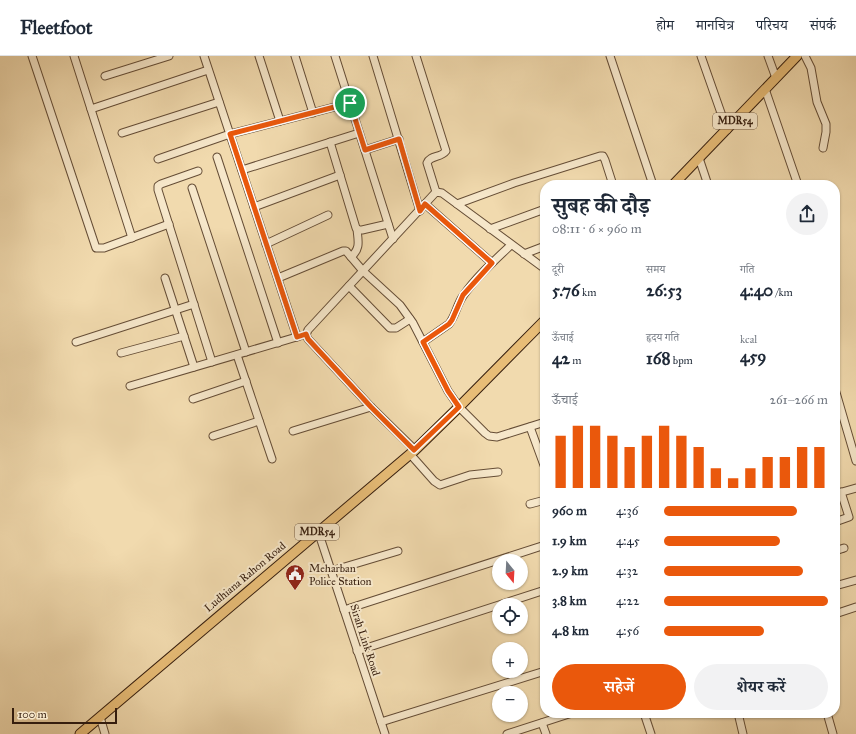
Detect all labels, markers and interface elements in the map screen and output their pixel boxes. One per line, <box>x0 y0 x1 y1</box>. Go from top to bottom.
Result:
text: Fleetfoot <box>20 16 92 39</box>
text: होम <box>656 17 674 34</box>
text: मानचित्र <box>696 17 734 34</box>
text: परिचय <box>756 17 788 34</box>
text: संपर्क <box>810 17 836 34</box>
pin <box>333 86 367 120</box>
icon: arrive <box>339 92 361 114</box>
road number: MDR54 <box>713 113 757 129</box>
text: सुबह की दौड़ <box>552 192 650 219</box>
button: share <box>786 193 828 235</box>
text: 08:11 · 6 × 960 m <box>552 221 642 237</box>
text: दूरी <box>552 263 564 276</box>
text: समय <box>646 263 665 276</box>
text: गति <box>740 263 754 276</box>
text: 5.76 <box>552 280 580 301</box>
text: 26:53 <box>646 280 682 301</box>
text: 4:40 <box>740 280 773 301</box>
text: km <box>580 286 596 299</box>
text: /km <box>773 286 793 299</box>
text: ऊँचाई <box>552 331 574 344</box>
text: हृदय गति <box>646 331 679 344</box>
text: kcal <box>740 333 757 346</box>
text: 459 <box>740 346 767 367</box>
text: 42 <box>552 348 570 369</box>
text: 168 <box>646 348 670 369</box>
text: m <box>570 354 581 367</box>
text: bpm <box>670 354 693 367</box>
text: ऊँचाई <box>552 392 578 408</box>
text: 261–266 m <box>770 392 828 408</box>
text: 960 m <box>552 503 587 519</box>
text: 4:36 <box>616 503 638 519</box>
road number: MDR54 <box>295 524 339 540</box>
text: 1.9 km <box>552 533 587 549</box>
text: 4:45 <box>616 533 640 549</box>
street label: Ludhiana Rahon Road <box>202 539 289 615</box>
north arrow <box>492 554 528 590</box>
map controls <box>492 554 528 722</box>
place label: Meharban Police Station <box>309 562 372 588</box>
public building icon: Meharban Police Station <box>284 563 306 591</box>
text: 2.9 km <box>552 563 588 579</box>
text: 4:32 <box>616 563 638 579</box>
text: 3.8 km <box>552 593 587 609</box>
text: 4:22 <box>616 593 639 609</box>
button: locate <box>492 598 528 634</box>
street label: Sirah Link Road <box>347 603 383 678</box>
text: 4.8 km <box>552 623 589 639</box>
text: 4:56 <box>616 623 639 639</box>
button: + <box>492 642 528 678</box>
button: सहेजें <box>552 664 686 710</box>
button: शेयर करें <box>694 664 828 710</box>
button: − <box>492 686 528 722</box>
scale bar <box>12 706 117 725</box>
text: 100 m <box>18 708 47 721</box>

